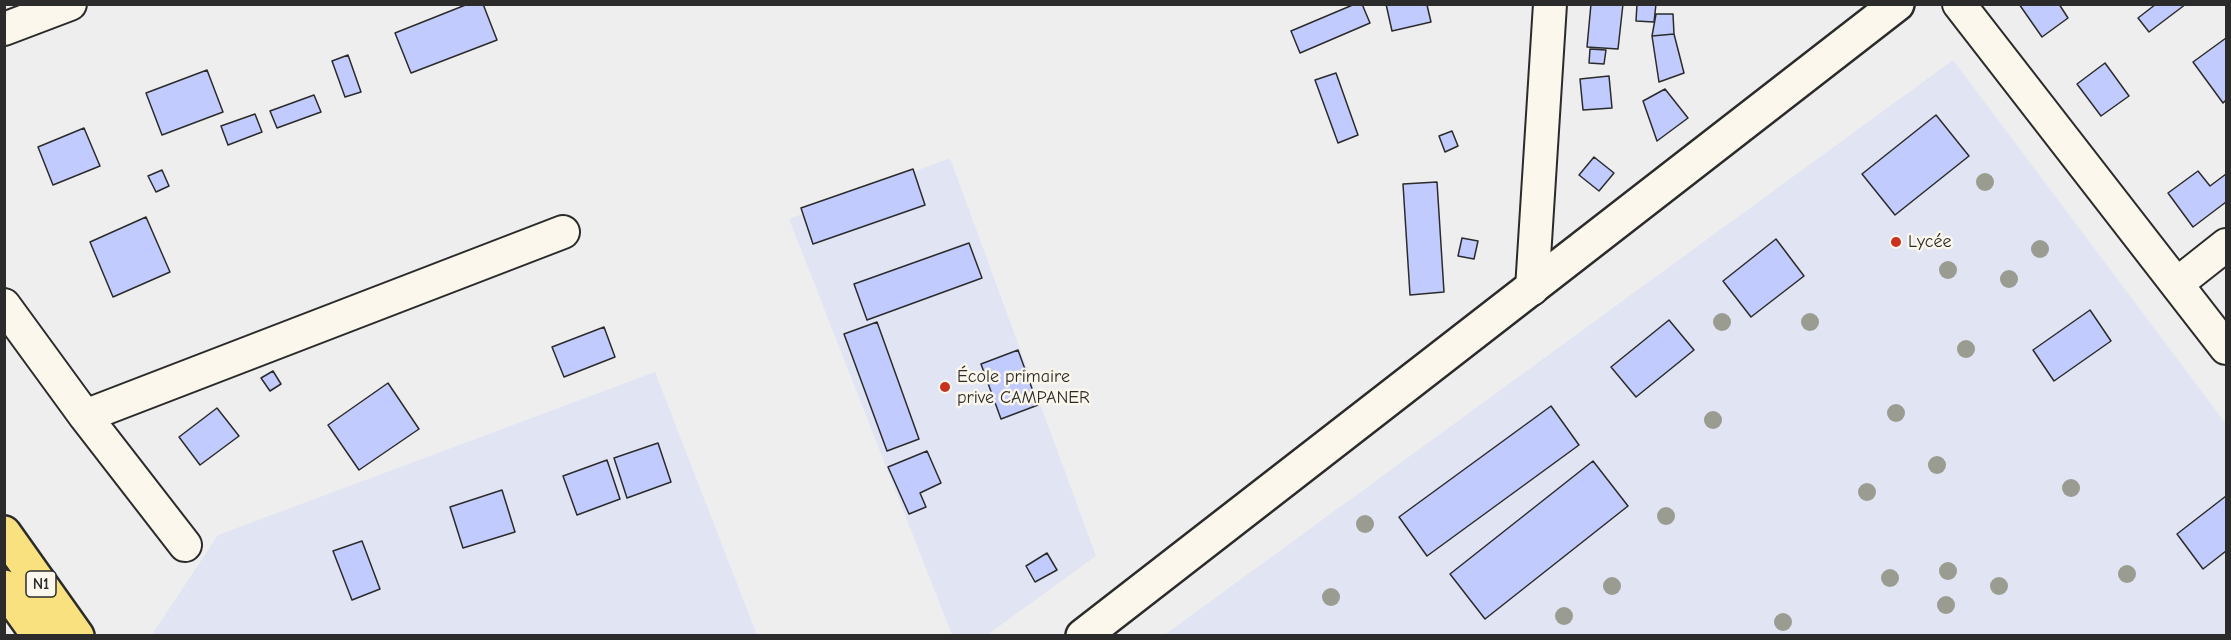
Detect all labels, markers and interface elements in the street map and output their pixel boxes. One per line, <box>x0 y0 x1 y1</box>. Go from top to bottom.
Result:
place label: Lycée <box>1908 231 1951 253</box>
marker: Lycée <box>1889 235 1903 249</box>
place label: École primaire prive CAMPANER <box>957 366 1090 409</box>
marker: École primaire prive CAMPANER <box>938 380 952 394</box>
road number: N1 <box>26 571 56 597</box>

